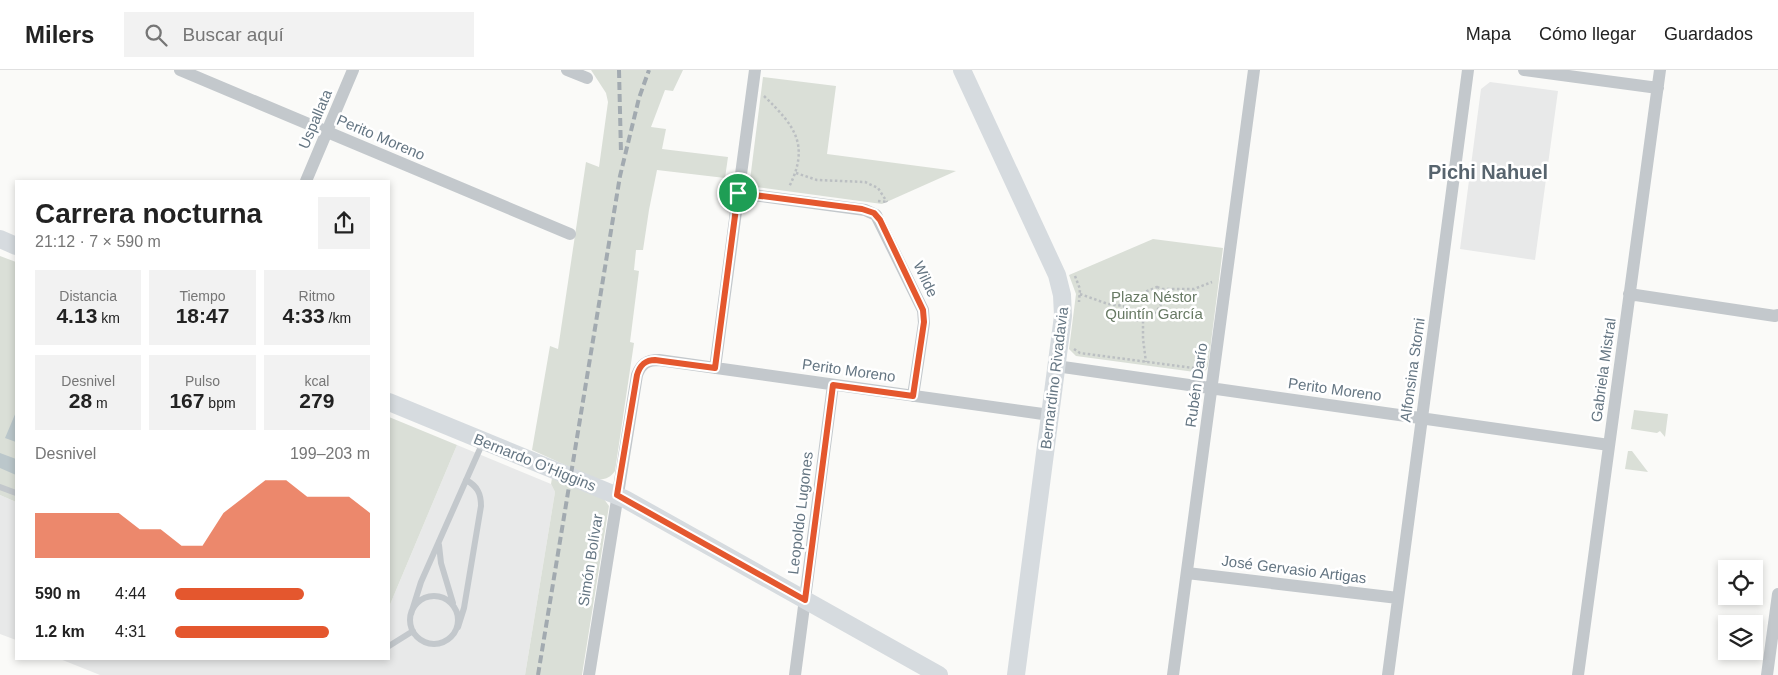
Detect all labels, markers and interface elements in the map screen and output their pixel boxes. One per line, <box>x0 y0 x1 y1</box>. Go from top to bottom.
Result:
search box <box>124 12 474 57</box>
text: Milers <box>25 21 94 48</box>
icon: search <box>142 21 170 49</box>
text: Buscar aquí <box>182 24 284 45</box>
text: Mapa <box>1466 24 1511 44</box>
text: Cómo llegar <box>1539 24 1636 44</box>
text: Guardados <box>1664 24 1753 44</box>
street label: Uspallata <box>295 86 335 151</box>
street label: Perito Moreno <box>334 111 428 163</box>
district label: Pichi Nahuel <box>1428 161 1548 183</box>
pin <box>717 172 759 214</box>
icon: arrive <box>724 179 752 207</box>
button: share <box>318 197 370 249</box>
text: Carrera nocturna <box>35 198 262 229</box>
text: 21:12 · 7 × 590 m <box>35 233 161 250</box>
street label: Wilde <box>910 258 942 300</box>
text: Distancia <box>59 288 117 304</box>
text: Tiempo <box>179 288 226 304</box>
text: Ritmo <box>299 288 335 304</box>
park label: Plaza Néstor Quintín García <box>1105 288 1203 322</box>
text: 4.13 <box>56 304 97 327</box>
text: 18:47 <box>176 304 229 327</box>
text: 4:33 <box>283 304 325 327</box>
street label: Bernardino Rivadavia <box>1037 305 1071 450</box>
text: km <box>97 310 120 326</box>
text: /km <box>325 310 351 326</box>
street label: Alfonsina Storni <box>1396 317 1428 423</box>
street label: Gabriela Mistral <box>1587 317 1619 423</box>
street label: Rubén Darío <box>1182 342 1210 428</box>
street label: Perito Moreno <box>801 355 897 385</box>
text: Desnivel <box>61 373 115 389</box>
text: Pulso <box>185 373 220 389</box>
text: kcal <box>304 373 329 389</box>
street label: Perito Moreno <box>1287 374 1383 404</box>
text: 28 <box>69 389 92 412</box>
text: 167 <box>169 389 204 412</box>
text: 279 <box>299 389 334 412</box>
text: m <box>92 395 108 411</box>
text: bpm <box>204 395 236 411</box>
street label: Bernardo O'Higgins <box>471 430 599 494</box>
text: Desnivel <box>35 445 96 462</box>
text: 199–203 m <box>290 445 370 462</box>
street label: Leopoldo Lugones <box>784 451 816 575</box>
street label: Simón Bolívar <box>574 513 606 607</box>
street label: José Gervasio Artigas <box>1221 552 1367 586</box>
map controls <box>1718 560 1763 660</box>
button: locate <box>1718 560 1763 605</box>
text: 590 m <box>35 585 80 602</box>
text: 4:44 <box>115 585 146 602</box>
button: layers <box>1718 615 1763 660</box>
text: 1.2 km <box>35 623 85 640</box>
text: 4:31 <box>115 623 146 640</box>

